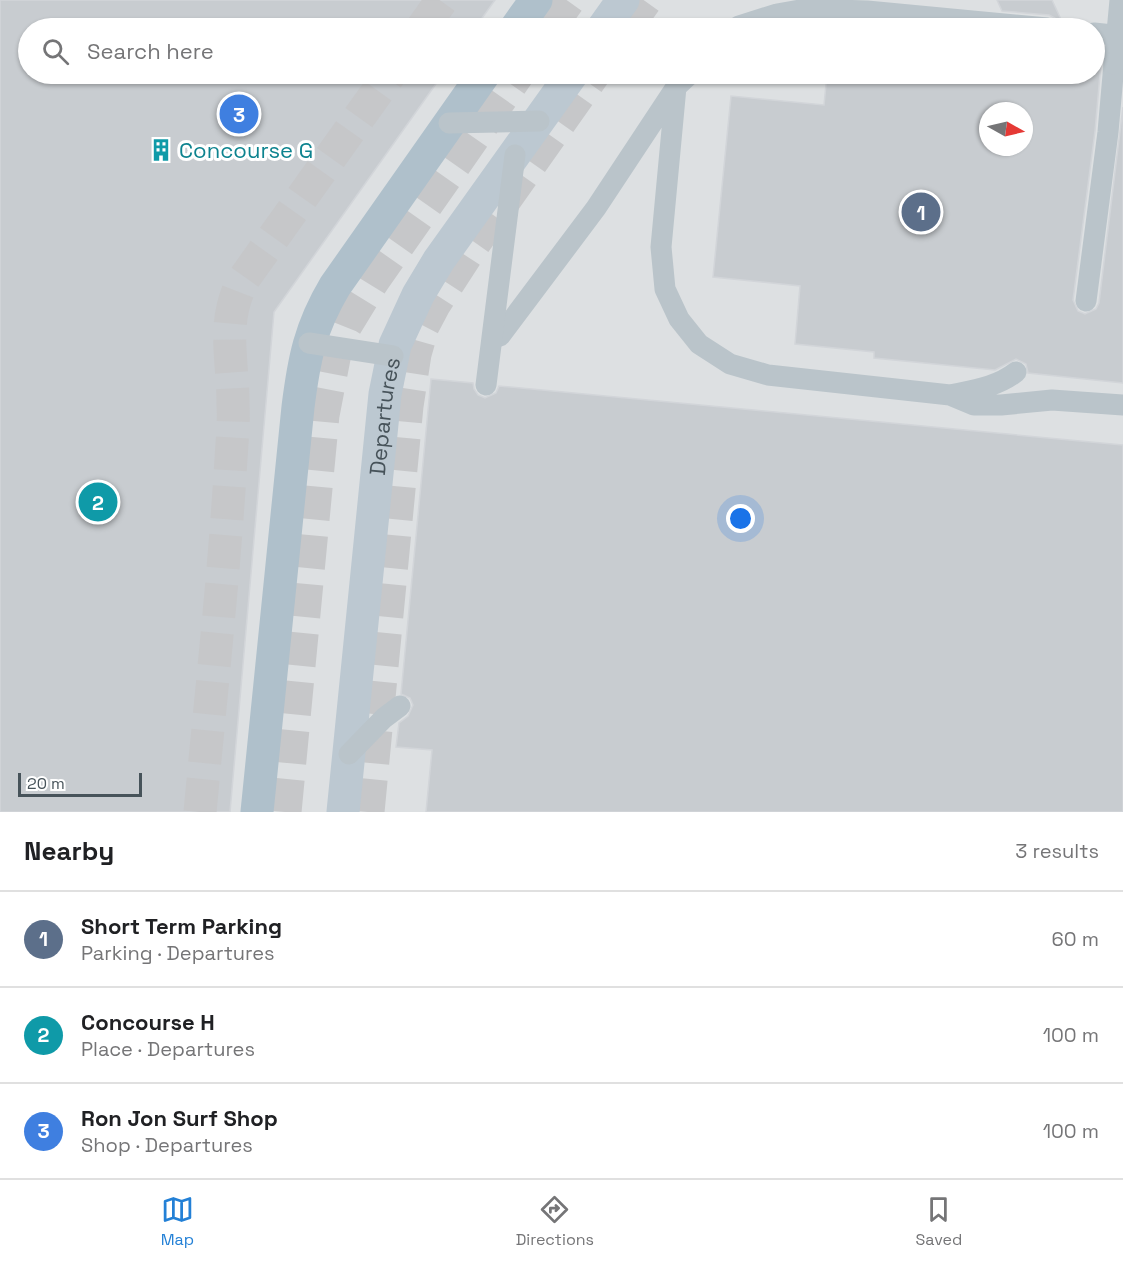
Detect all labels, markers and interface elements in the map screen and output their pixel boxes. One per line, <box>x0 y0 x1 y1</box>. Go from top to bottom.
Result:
search box <box>18 18 1105 84</box>
icon: search <box>39 35 72 68</box>
text: Search here <box>87 37 214 65</box>
pin: 3 <box>220 92 258 136</box>
north arrow <box>979 102 1033 156</box>
place label: Concourse G <box>179 136 313 164</box>
building icon: Concourse G <box>148 137 174 163</box>
pin: 1 <box>902 190 940 234</box>
street label: Departures <box>363 355 406 477</box>
pin: 2 <box>78 480 118 524</box>
your location <box>726 504 755 533</box>
scale bar <box>18 770 142 798</box>
text: 20 m <box>27 773 65 794</box>
text: Nearby <box>24 834 114 868</box>
text: 3 results <box>1015 838 1099 864</box>
text: Short Term Parking <box>81 912 282 940</box>
text: 1 <box>39 926 48 952</box>
text: 60 m <box>1052 926 1099 952</box>
text: Parking · Departures <box>81 940 275 966</box>
text: Concourse H <box>81 1008 215 1036</box>
text: 2 <box>38 1022 49 1048</box>
text: 100 m <box>1043 1022 1099 1048</box>
text: Place · Departures <box>81 1036 255 1062</box>
text: Ron Jon Surf Shop <box>81 1104 278 1132</box>
text: 3 <box>37 1118 50 1144</box>
text: 100 m <box>1043 1118 1099 1144</box>
text: Shop · Departures <box>81 1132 253 1158</box>
tab: Map <box>161 1193 194 1250</box>
tab: Directions <box>516 1193 594 1250</box>
tab: Saved <box>916 1193 962 1250</box>

